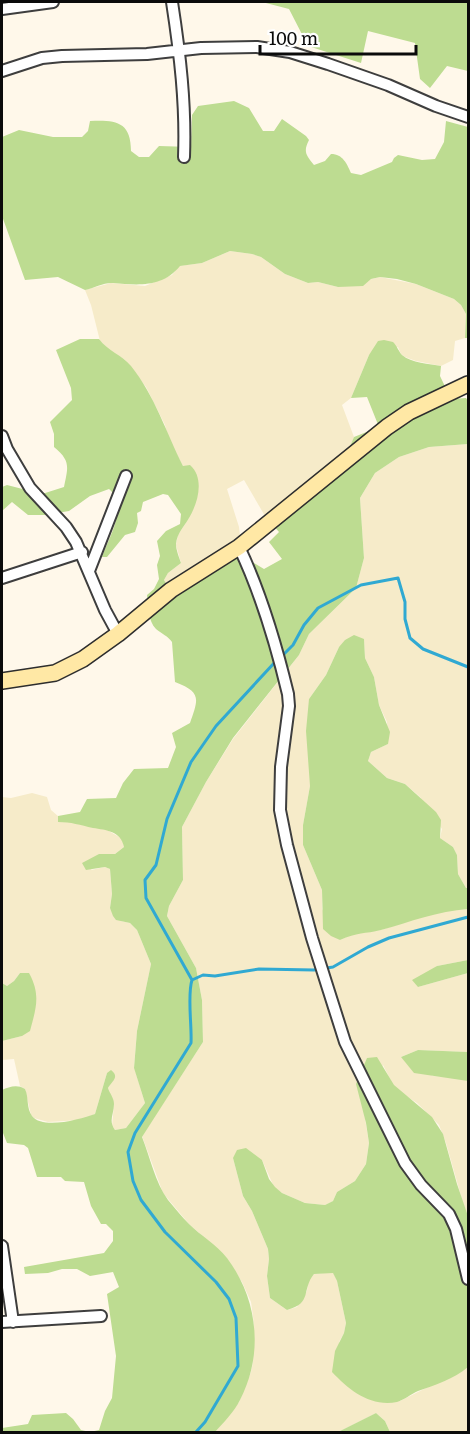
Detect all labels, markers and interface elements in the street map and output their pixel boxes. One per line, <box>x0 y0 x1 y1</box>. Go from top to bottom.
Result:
scale bar <box>260 18 416 56</box>
text: 100 m <box>269 24 318 51</box>

